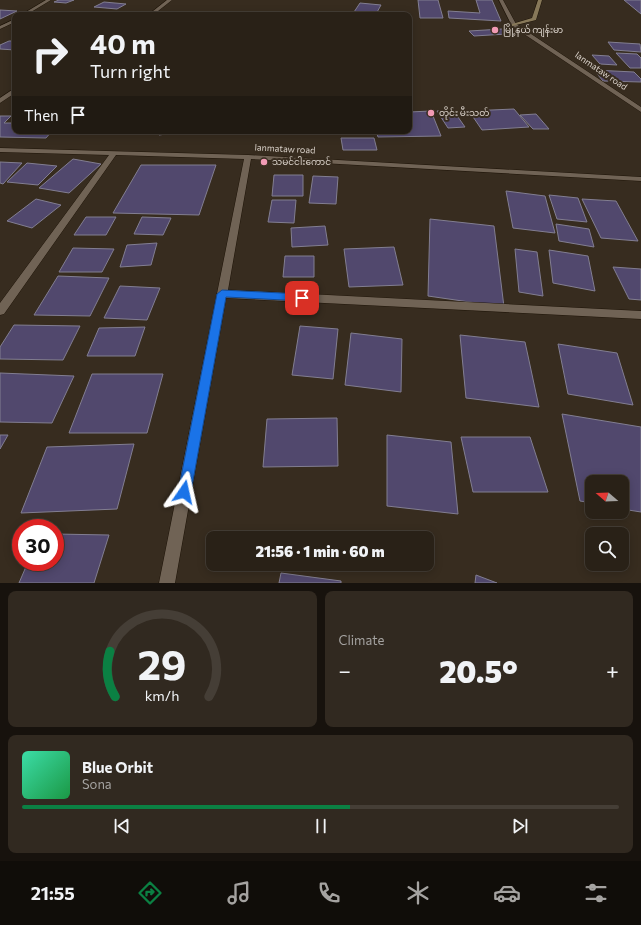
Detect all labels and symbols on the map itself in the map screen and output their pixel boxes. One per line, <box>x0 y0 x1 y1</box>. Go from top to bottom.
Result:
place label: မြို့နယ် ကျန်းမာ <box>503 23 563 38</box>
marker: မြို့နယ် ကျန်းမာ <box>490 25 500 35</box>
street label: lanmataw road <box>573 49 629 92</box>
place label: တိုင်း မီးသတ် <box>439 106 489 120</box>
marker: တိုင်း မီးသတ် <box>426 108 436 118</box>
street label: lanmataw road <box>254 141 316 156</box>
place label: သမင်ငါးကောင် <box>272 156 331 167</box>
marker: သမင်ငါးကောင် <box>259 157 269 167</box>
pin <box>285 281 319 315</box>
position arrow <box>163 471 205 513</box>
north arrow <box>585 475 629 519</box>
speed limit sign: 30 <box>12 519 64 571</box>

